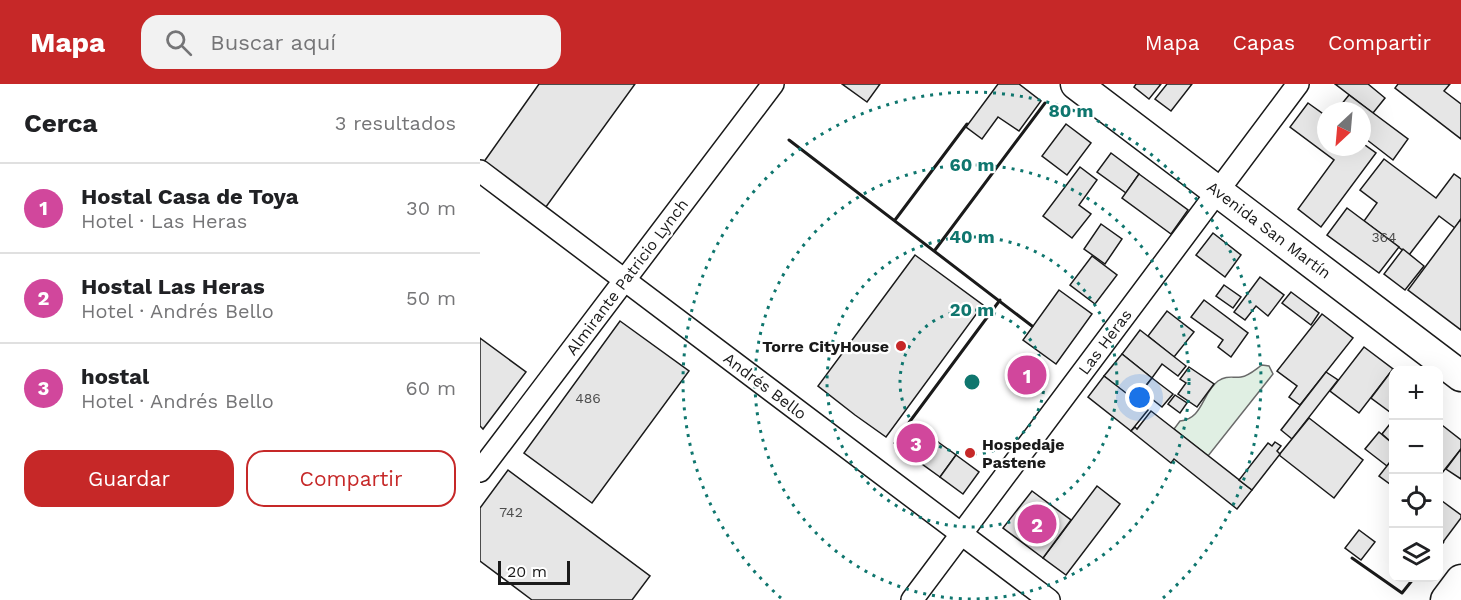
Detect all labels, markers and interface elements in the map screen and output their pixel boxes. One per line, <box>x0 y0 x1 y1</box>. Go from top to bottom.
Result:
search box <box>141 15 561 69</box>
text: Mapa <box>30 26 105 59</box>
icon: search <box>162 26 195 59</box>
text: Buscar aquí <box>210 30 336 55</box>
text: Mapa <box>1145 30 1200 55</box>
text: Capas <box>1233 30 1295 55</box>
text: Compartir <box>1328 30 1431 55</box>
text: 80 m <box>1049 100 1093 121</box>
north arrow <box>1317 102 1371 156</box>
text: Cerca <box>24 108 98 138</box>
text: 3 resultados <box>335 111 456 135</box>
text: 60 m <box>950 154 994 175</box>
street label: Avenida San Martín <box>1203 177 1335 283</box>
text: Hostal Casa de Toya <box>81 184 298 209</box>
street label: Almirante Patricio Lynch <box>562 195 692 359</box>
text: 1 <box>39 196 48 220</box>
text: 30 m <box>406 196 456 220</box>
text: Hotel · Las Heras <box>81 209 247 233</box>
text: 40 m <box>949 226 995 247</box>
house number: 364 <box>1371 229 1397 245</box>
text: Hostal Las Heras <box>81 274 265 299</box>
text: 2 <box>38 286 49 310</box>
text: 50 m <box>406 286 456 310</box>
text: Hotel · Andrés Bello <box>81 299 274 323</box>
text: 20 m <box>950 299 994 320</box>
street label: Las Heras <box>1074 305 1136 379</box>
place label: Torre CityHouse <box>762 337 889 356</box>
marker: Torre CityHouse <box>894 339 908 353</box>
street label: Andrés Bello <box>720 349 810 423</box>
pin: 1 <box>1008 352 1046 398</box>
text: hostal <box>81 364 149 389</box>
map controls <box>1389 366 1443 582</box>
button: + <box>1389 366 1443 420</box>
centre of rings <box>962 372 982 392</box>
text: 3 <box>38 376 49 400</box>
text: 60 m <box>406 376 456 400</box>
your location <box>1125 383 1154 412</box>
text: Hotel · Andrés Bello <box>81 389 274 413</box>
house number: 486 <box>575 390 601 406</box>
pin: 3 <box>896 420 936 466</box>
button: − <box>1389 420 1443 474</box>
place label: Hospedaje Pastene <box>982 435 1064 472</box>
marker: Hospedaje Pastene <box>963 446 977 460</box>
button: Guardar <box>24 450 234 507</box>
button: Compartir <box>246 450 456 507</box>
button: locate <box>1389 474 1443 528</box>
pin: 2 <box>1018 502 1056 546</box>
house number: 742 <box>499 504 523 520</box>
button: layers <box>1389 528 1443 582</box>
scale bar <box>498 558 570 586</box>
text: 20 m <box>507 562 547 581</box>

